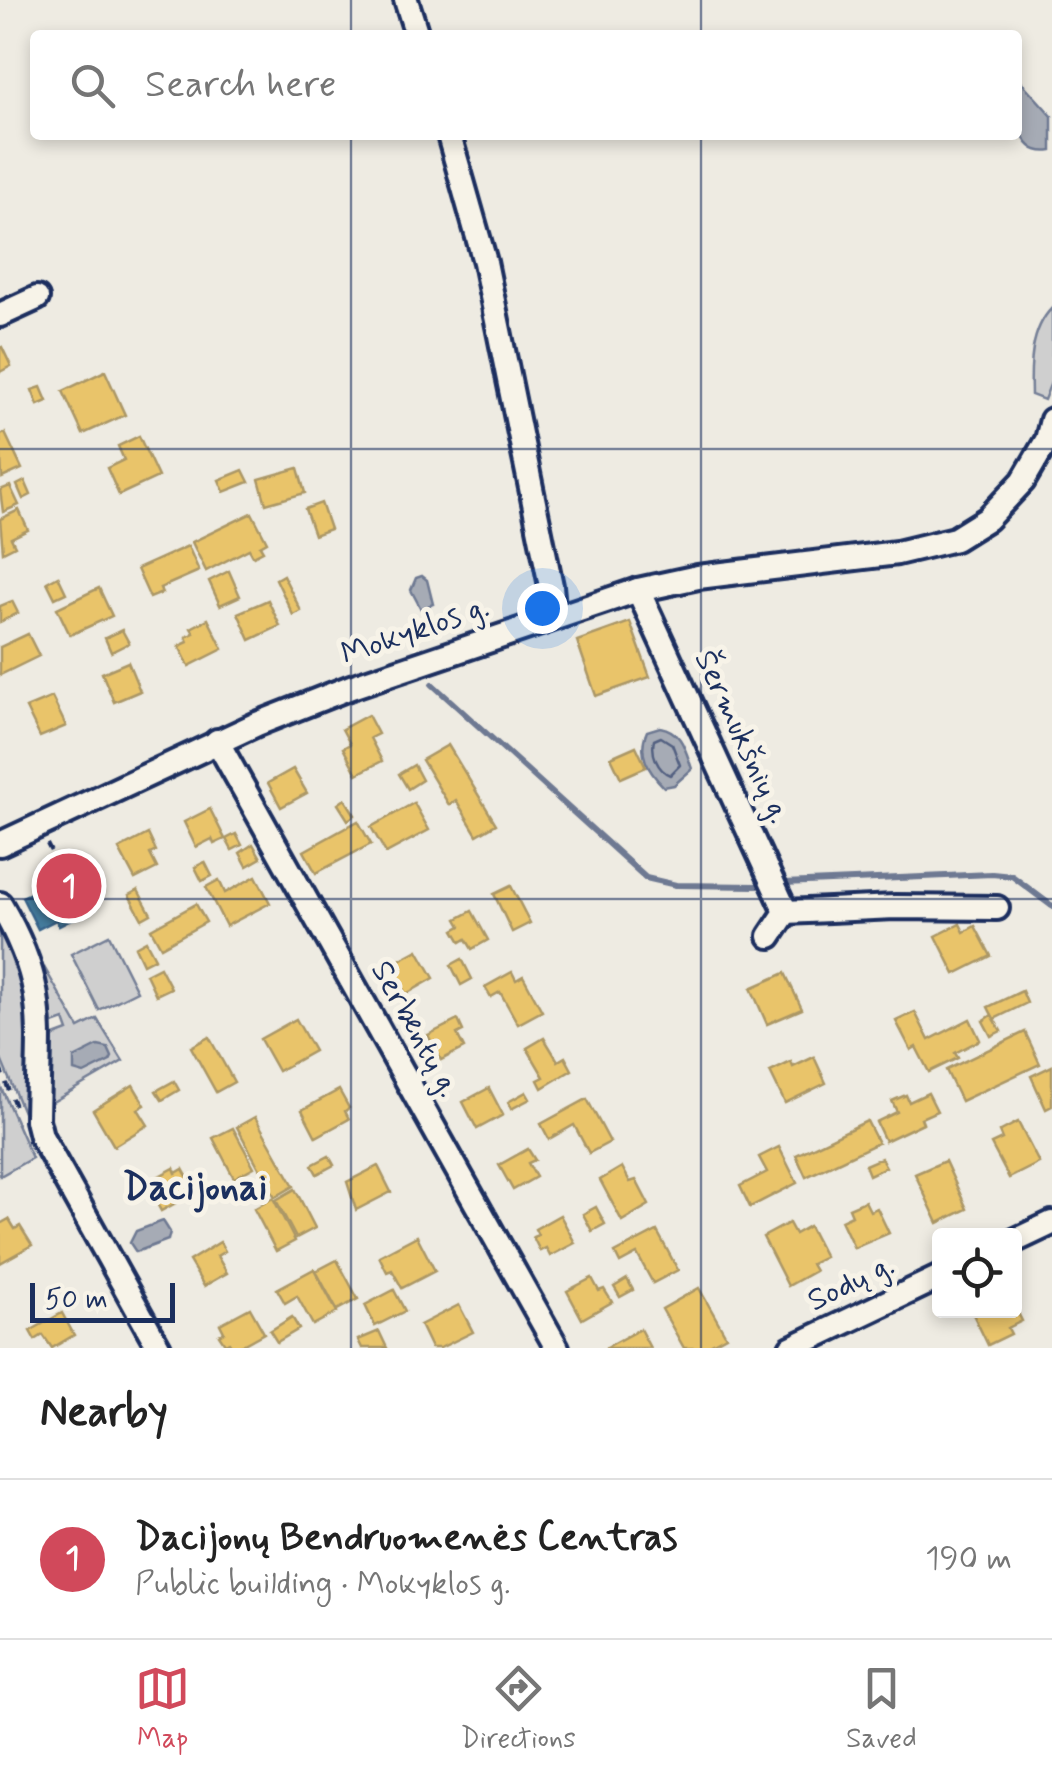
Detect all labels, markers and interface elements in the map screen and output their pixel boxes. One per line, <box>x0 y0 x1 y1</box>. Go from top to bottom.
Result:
search box <box>30 30 1022 140</box>
icon: search <box>65 58 120 113</box>
text: Search here <box>145 61 336 110</box>
your location <box>517 583 568 634</box>
street label: Mokyklos g. <box>335 586 495 676</box>
street label: Šermukšnių g. <box>684 644 800 830</box>
pin: 1 <box>36 848 102 924</box>
street label: Serbentų g. <box>360 953 470 1105</box>
district label: Dacijonai <box>123 1164 267 1213</box>
map controls <box>932 1228 1022 1318</box>
button: locate <box>932 1228 1022 1318</box>
street label: Sodų g. <box>801 1244 901 1322</box>
scale bar <box>30 1278 175 1322</box>
text: 50 m <box>45 1282 108 1319</box>
text: Nearby <box>40 1386 168 1441</box>
text: Dacijonų Bendruomenės Centras <box>135 1514 677 1563</box>
text: 1 <box>65 1538 80 1580</box>
text: 190 m <box>925 1538 1012 1580</box>
text: Public building · Mokyklos g. <box>135 1563 511 1605</box>
tab: Map <box>135 1661 190 1758</box>
tab: Directions <box>461 1661 576 1758</box>
tab: Saved <box>846 1661 917 1758</box>

